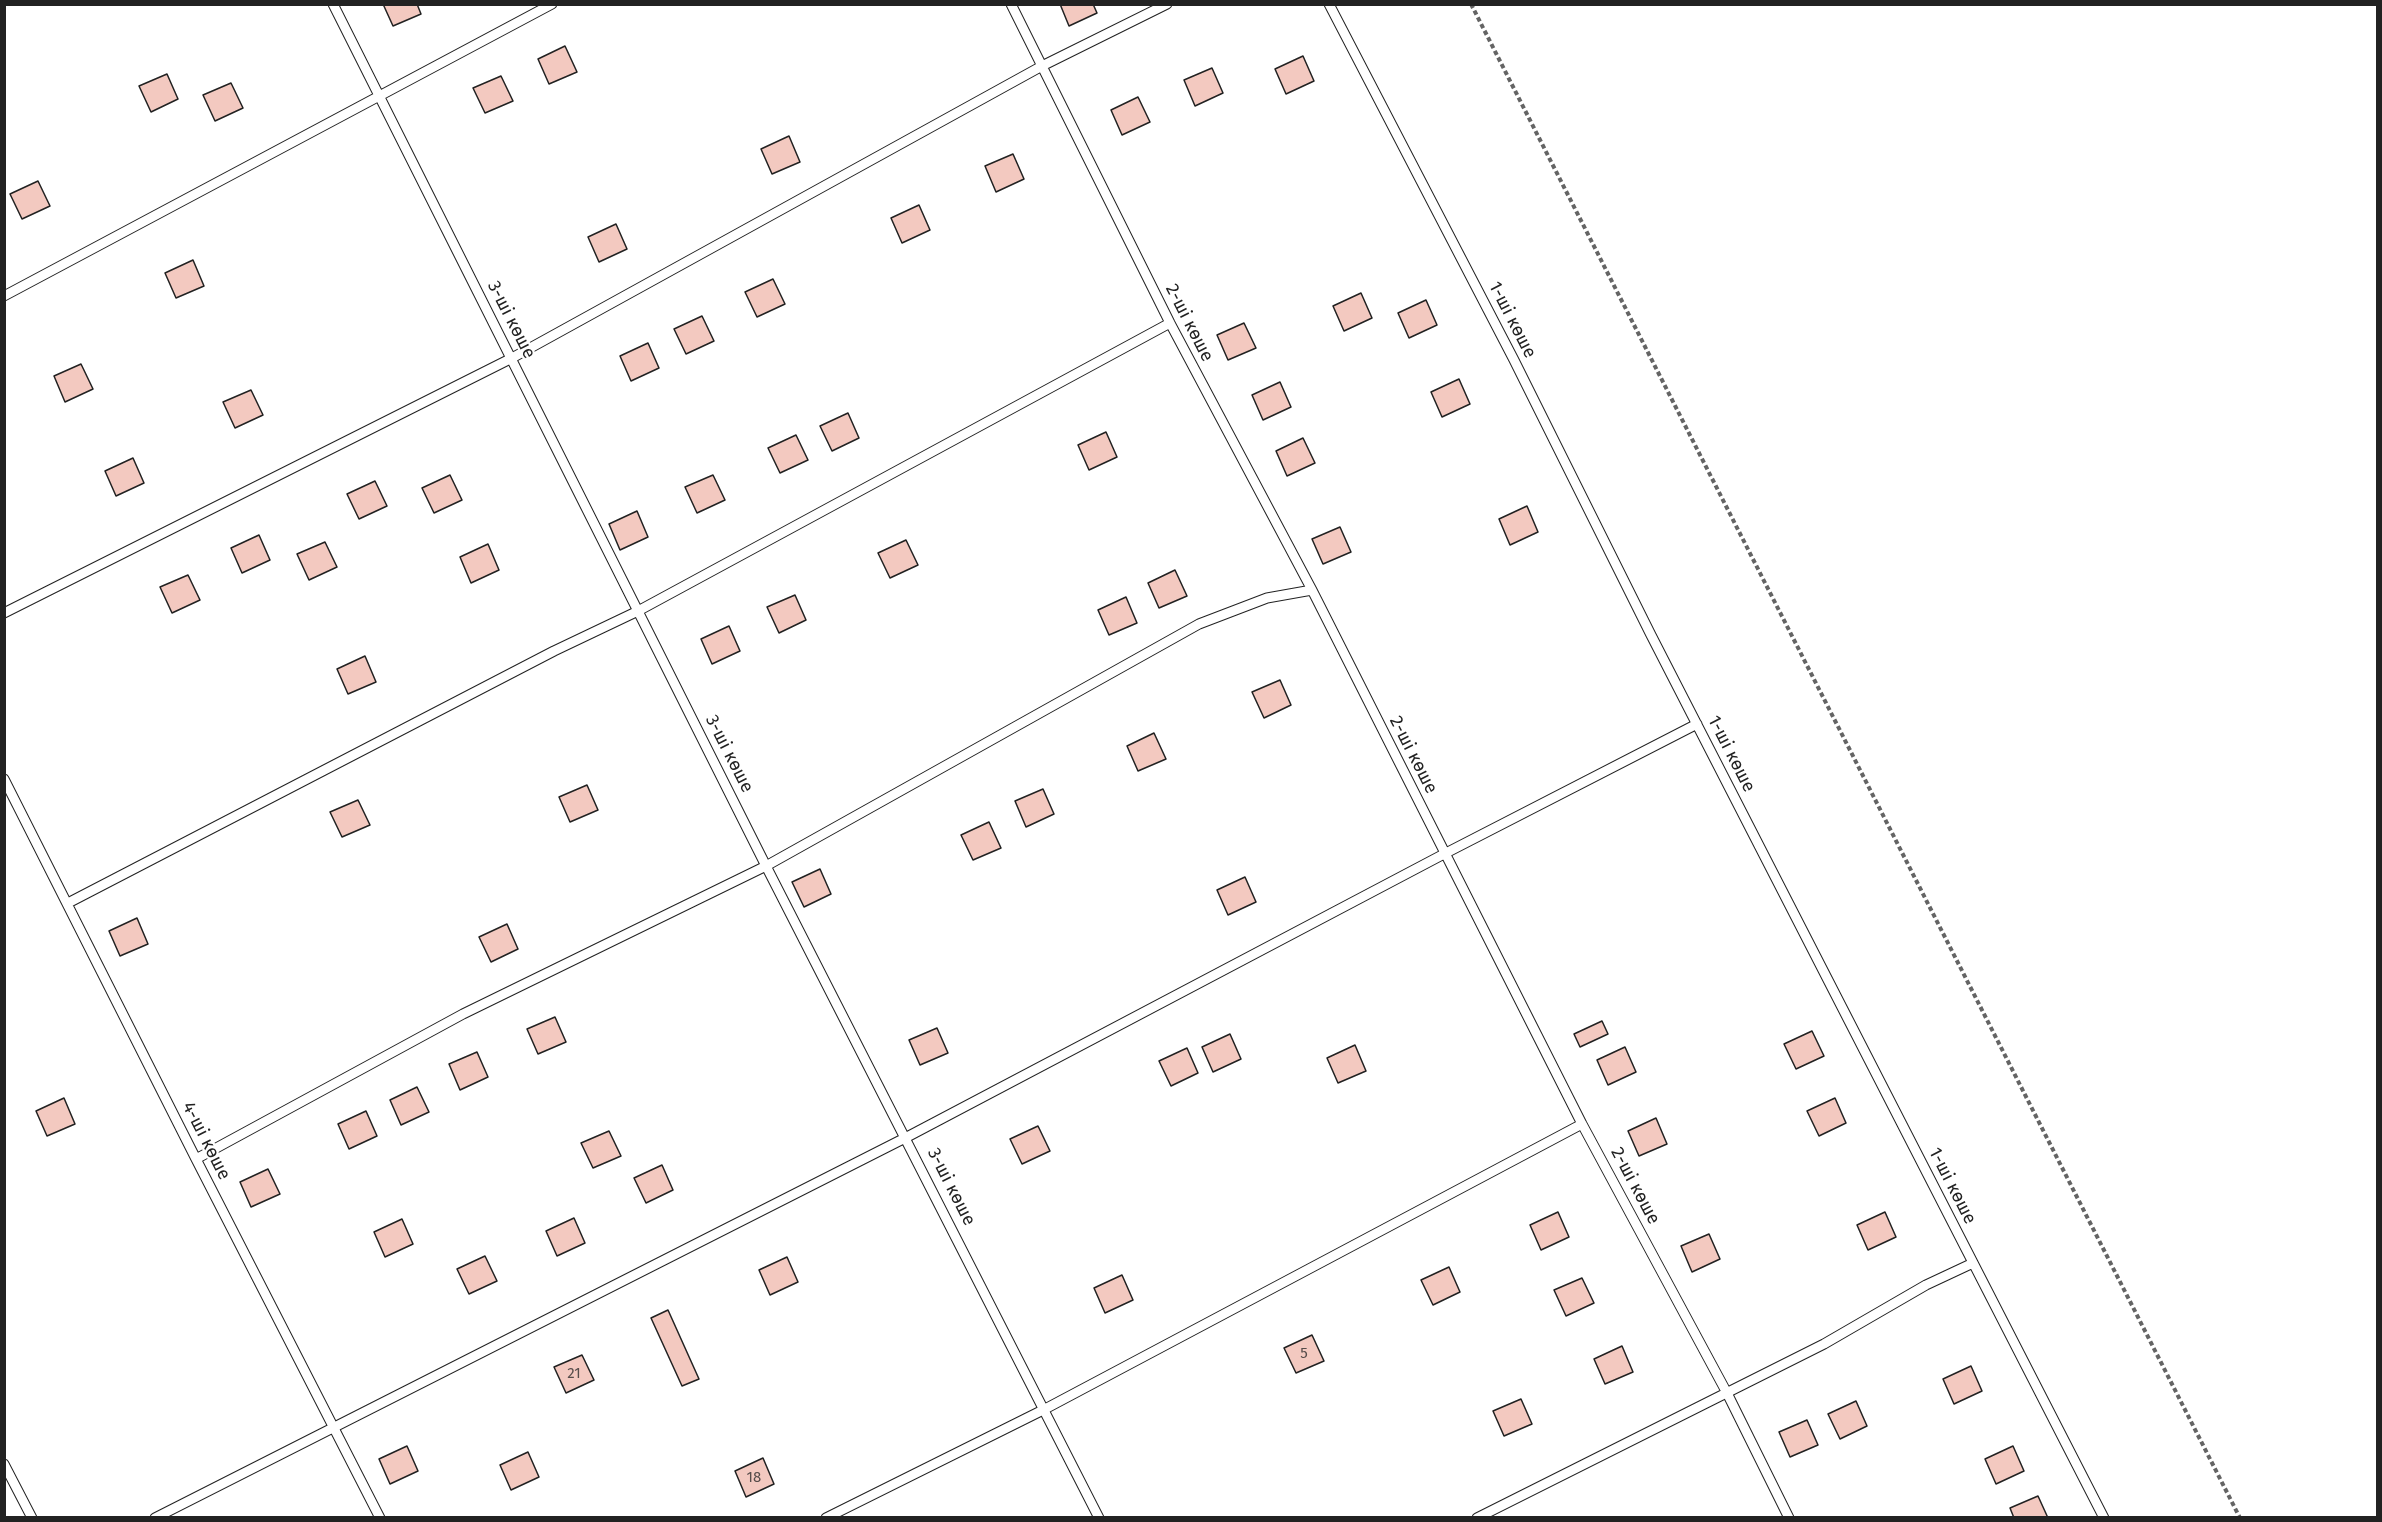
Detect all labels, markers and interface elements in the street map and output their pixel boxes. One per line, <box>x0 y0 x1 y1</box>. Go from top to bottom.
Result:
street label: 3-ші көше <box>482 278 540 362</box>
street label: 1-ші көше <box>1484 278 1540 362</box>
street label: 2-ші көше <box>1160 281 1218 365</box>
street label: 3-ші көше <box>700 712 758 796</box>
street label: 1-ші көше <box>1703 712 1759 796</box>
street label: 2-ші көше <box>1384 713 1442 797</box>
street label: 4-ші көше <box>177 1098 235 1184</box>
street label: 2-ші көше <box>1606 1144 1664 1228</box>
street label: 1-ші көше <box>1924 1144 1980 1228</box>
street label: 3-ші көше <box>922 1145 980 1229</box>
house number: 5 <box>1300 1345 1308 1363</box>
house number: 21 <box>567 1365 581 1383</box>
house number: 18 <box>747 1469 761 1487</box>

